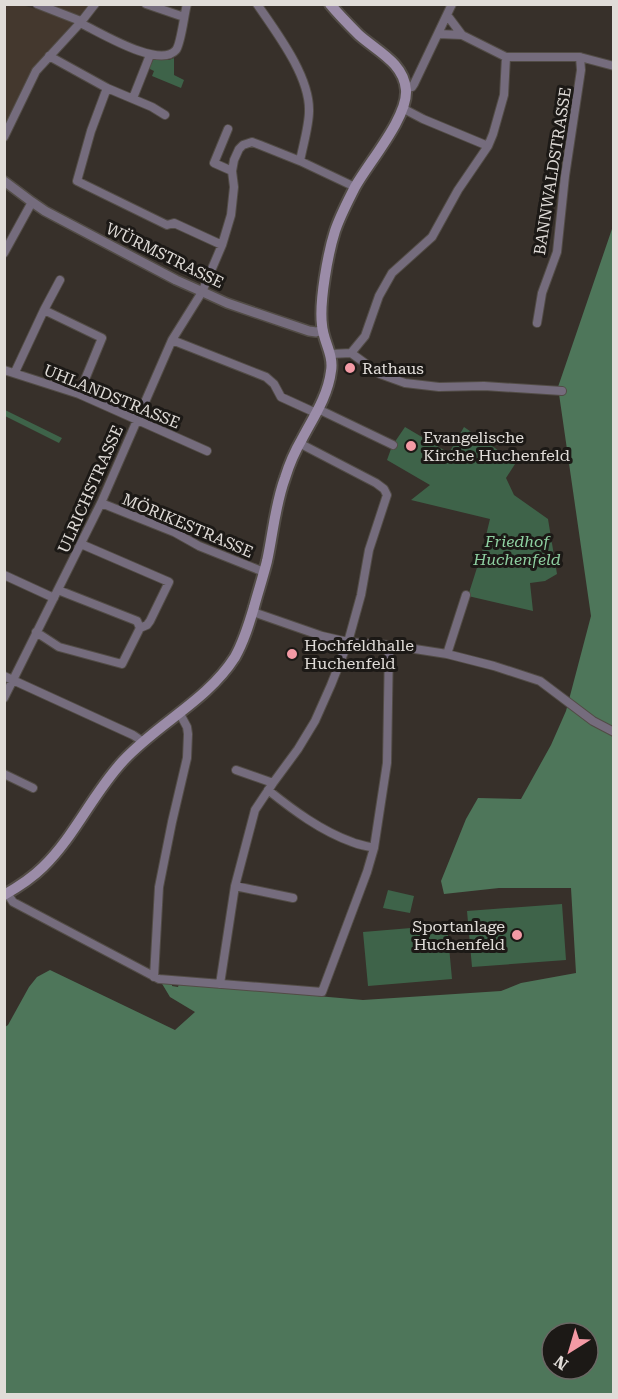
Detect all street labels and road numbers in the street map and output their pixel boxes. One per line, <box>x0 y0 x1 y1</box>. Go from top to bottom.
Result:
street label: BANNWALDSTRASSE <box>530 86 575 256</box>
street label: WÜRMSTRASSE <box>103 219 227 292</box>
street label: UHLANDSTRASSE <box>41 360 183 433</box>
street label: ULRICHSTRASSE <box>54 422 127 556</box>
street label: MÖRIKESTRASSE <box>120 489 256 562</box>

